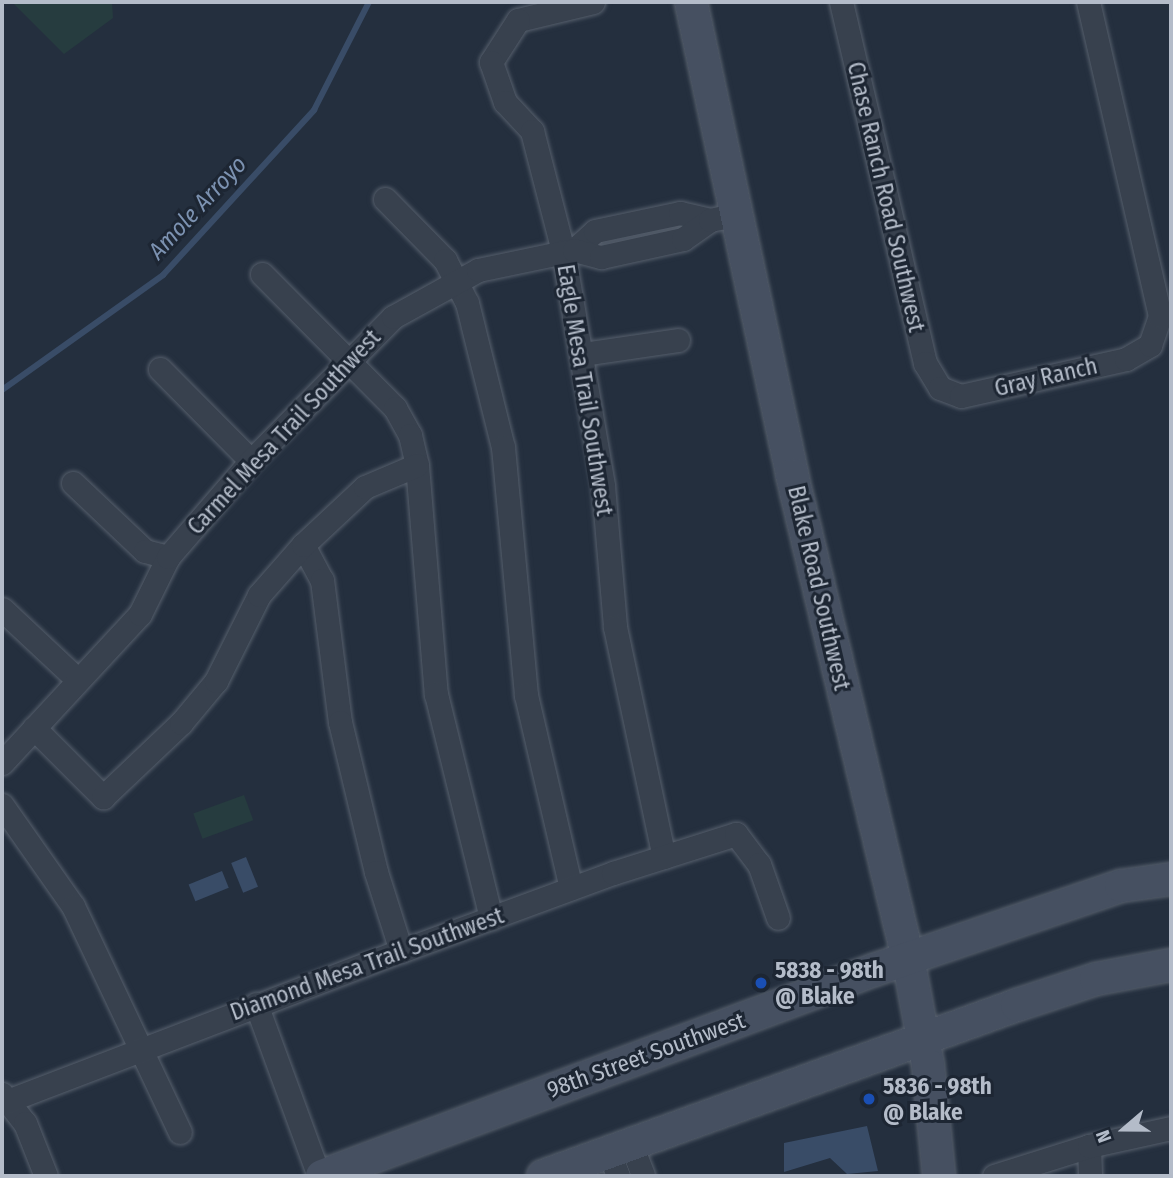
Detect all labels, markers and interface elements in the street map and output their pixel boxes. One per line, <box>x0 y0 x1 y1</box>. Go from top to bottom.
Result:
street label: Chase Ranch Road Southwest <box>841 59 931 335</box>
water label: Amole Arroyo <box>143 150 253 266</box>
street label: Eagle Mesa Trail Southwest <box>552 262 618 518</box>
street label: Carmel Mesa Trail Southwest <box>182 324 386 540</box>
street label: Gray Ranch <box>992 352 1100 402</box>
street label: Blake Road Southwest <box>782 483 856 693</box>
street label: Diamond Mesa Trail Southwest <box>227 902 507 1026</box>
place label: 5838 - 98th @ Blake <box>775 956 884 1010</box>
marker: 5838 - 98th @ Blake <box>753 975 769 991</box>
street label: 98th Street Southwest <box>543 1006 749 1104</box>
place label: 5836 - 98th @ Blake <box>883 1072 992 1126</box>
marker: 5836 - 98th @ Blake <box>861 1091 877 1107</box>
north arrow <box>1089 1094 1159 1164</box>
text: N <box>1091 1127 1117 1146</box>

